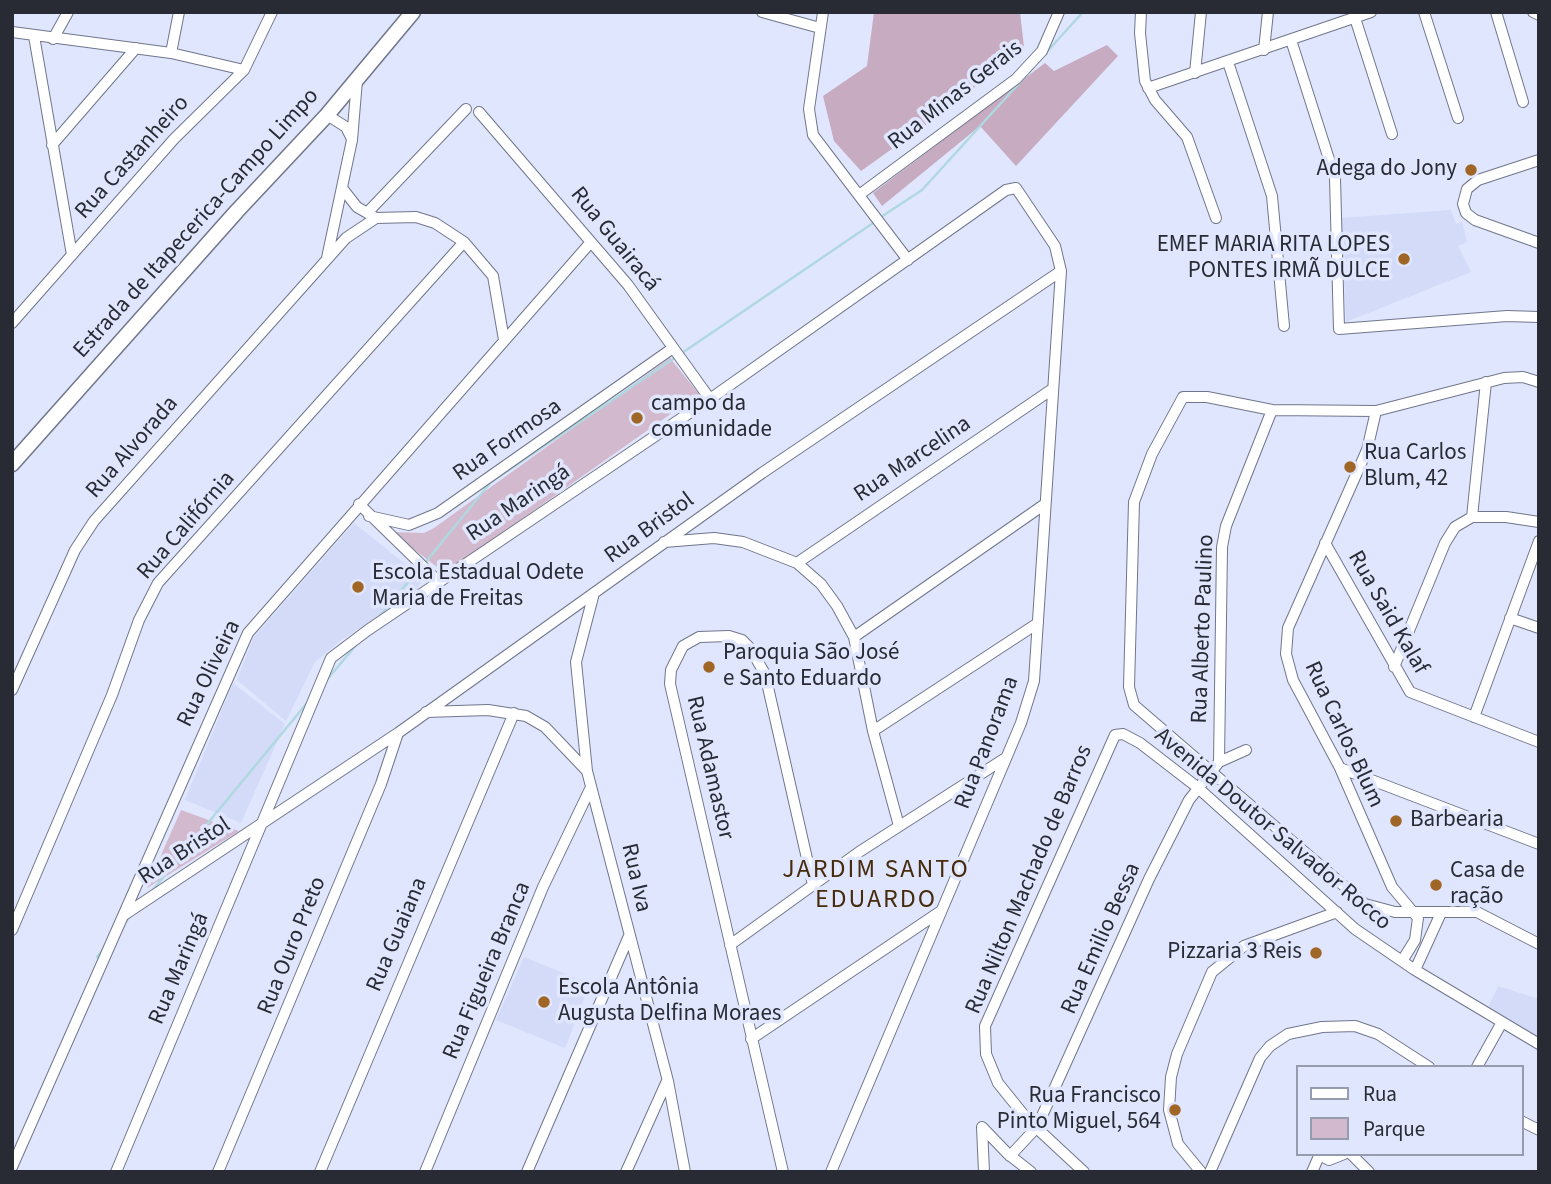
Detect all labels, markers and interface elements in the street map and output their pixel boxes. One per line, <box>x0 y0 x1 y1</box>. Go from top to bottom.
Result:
street label: Rua Minas Gerais <box>883 35 1029 157</box>
street label: Estrada de Itapecerica-Campo Limpo <box>68 83 326 365</box>
street label: Rua Castanheiro <box>70 90 196 226</box>
place label: Adega do Jony <box>1317 156 1457 184</box>
marker: Adega do Jony <box>1463 162 1479 178</box>
street label: Rua Guairacá <box>563 182 665 298</box>
place label: EMEF MARIA RITA LOPES PONTES IRMÃ DULCE <box>1157 232 1390 286</box>
marker: EMEF MARIA RITA LOPES PONTES IRMÃ DULCE <box>1396 251 1412 267</box>
street label: Rua Alvorada <box>81 391 185 505</box>
place label: campo da comunidade <box>651 391 772 445</box>
street label: Rua Formosa <box>448 394 568 488</box>
marker: campo da comunidade <box>629 410 645 426</box>
street label: Rua Marcelina <box>849 411 977 509</box>
place label: Rua Carlos Blum, 42 <box>1364 440 1466 494</box>
street label: Rua Maringá <box>462 459 576 549</box>
marker: Rua Carlos Blum, 42 <box>1342 459 1358 475</box>
street label: Rua Califórnia <box>132 466 242 586</box>
street label: Rua Bristol <box>600 487 700 571</box>
street label: Rua Alberto Paulino <box>1187 534 1221 724</box>
street label: Rua Said Kalaf <box>1341 546 1433 680</box>
place label: Escola Estadual Odete Maria de Freitas <box>372 560 584 614</box>
marker: Escola Estadual Odete Maria de Freitas <box>350 579 366 595</box>
street label: Rua Oliveira <box>172 616 248 732</box>
place label: Paroquia São José e Santo Eduardo <box>723 640 899 694</box>
street label: Rua Carlos Blum <box>1297 658 1389 812</box>
marker: Paroquia São José e Santo Eduardo <box>701 659 717 675</box>
street label: Rua Panorama <box>950 673 1026 813</box>
street label: Rua Adamastor <box>679 694 739 842</box>
street label: Avenida Doutor Salvador Rocco <box>1148 723 1396 937</box>
street label: Rua Nilton Machado de Barros <box>961 741 1099 1019</box>
place label: Barbearia <box>1410 807 1504 835</box>
street label: Rua Bristol <box>134 812 236 892</box>
marker: Barbearia <box>1388 813 1404 829</box>
street label: Rua Iva <box>614 841 656 915</box>
district label: JARDIM SANTO EDUARDO <box>784 855 968 917</box>
place label: Casa de ração <box>1450 858 1525 912</box>
street label: Rua Emilio Bessa <box>1056 859 1148 1019</box>
street label: Rua Ouro Preto <box>253 873 333 1019</box>
street label: Rua Guaiana <box>362 874 434 996</box>
marker: Casa de ração <box>1428 877 1444 893</box>
street label: Rua Figueira Branca <box>438 878 538 1064</box>
street label: Rua Maringá <box>144 909 216 1029</box>
place label: Pizzaria 3 Reis <box>1167 939 1302 967</box>
marker: Pizzaria 3 Reis <box>1308 945 1324 961</box>
place label: Escola Antônia Augusta Delfina Moraes <box>558 975 781 1029</box>
marker: Escola Antônia Augusta Delfina Moraes <box>536 994 552 1010</box>
legend <box>1296 1065 1523 1156</box>
text: Rua <box>1363 1079 1397 1109</box>
place label: Rua Francisco Pinto Miguel, 564 <box>997 1083 1161 1137</box>
marker: Rua Francisco Pinto Miguel, 564 <box>1167 1102 1183 1118</box>
text: Parque <box>1363 1114 1425 1144</box>

